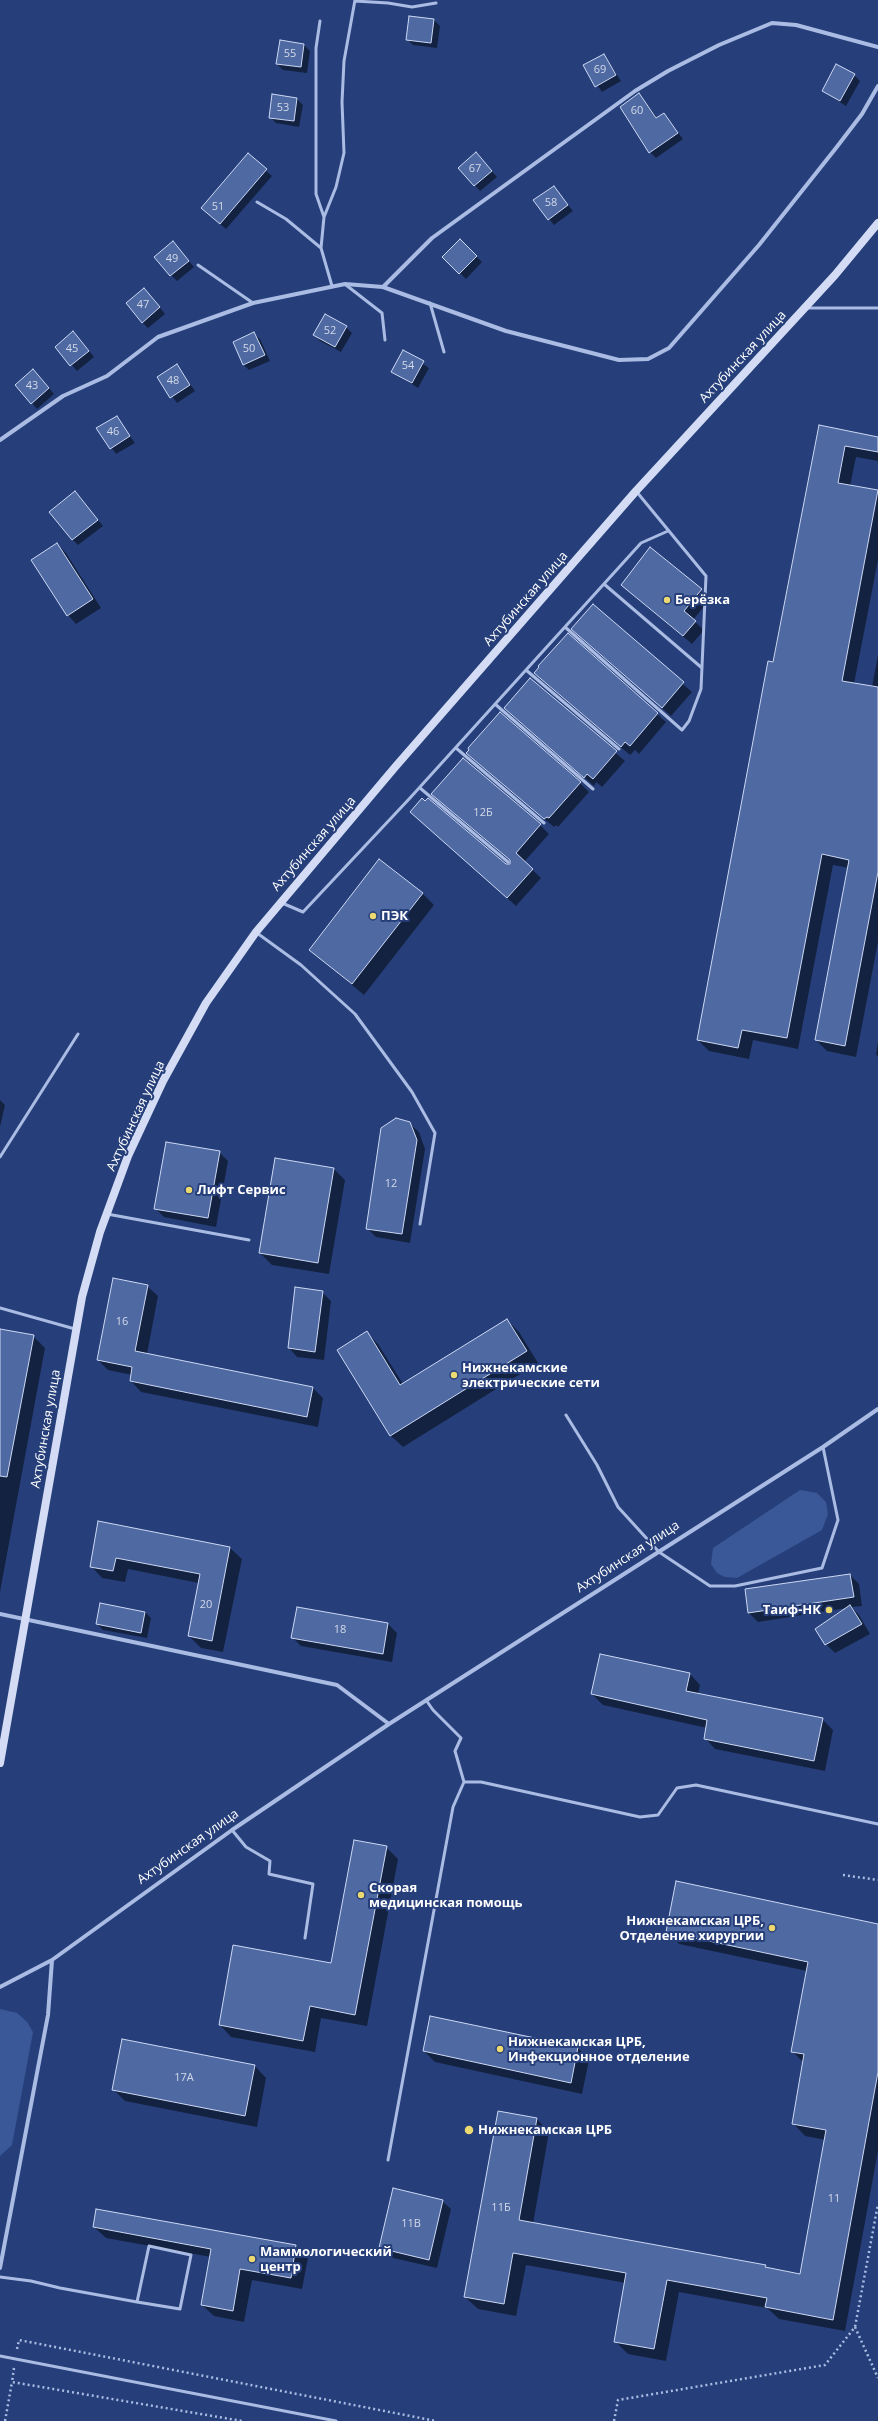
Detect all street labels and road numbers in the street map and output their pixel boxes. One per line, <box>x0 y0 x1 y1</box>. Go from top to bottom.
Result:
street label: Ахтубинская улица <box>696 308 790 406</box>
street label: Ахтубинская улица <box>481 549 571 649</box>
street label: Ахтубинская улица <box>269 794 359 894</box>
street label: Ахтубинская улица <box>104 1058 168 1174</box>
street label: Ахтубинская улица <box>28 1368 64 1490</box>
street label: Ахтубинская улица <box>573 1518 683 1596</box>
street label: Ахтубинская улица <box>134 1806 242 1888</box>

